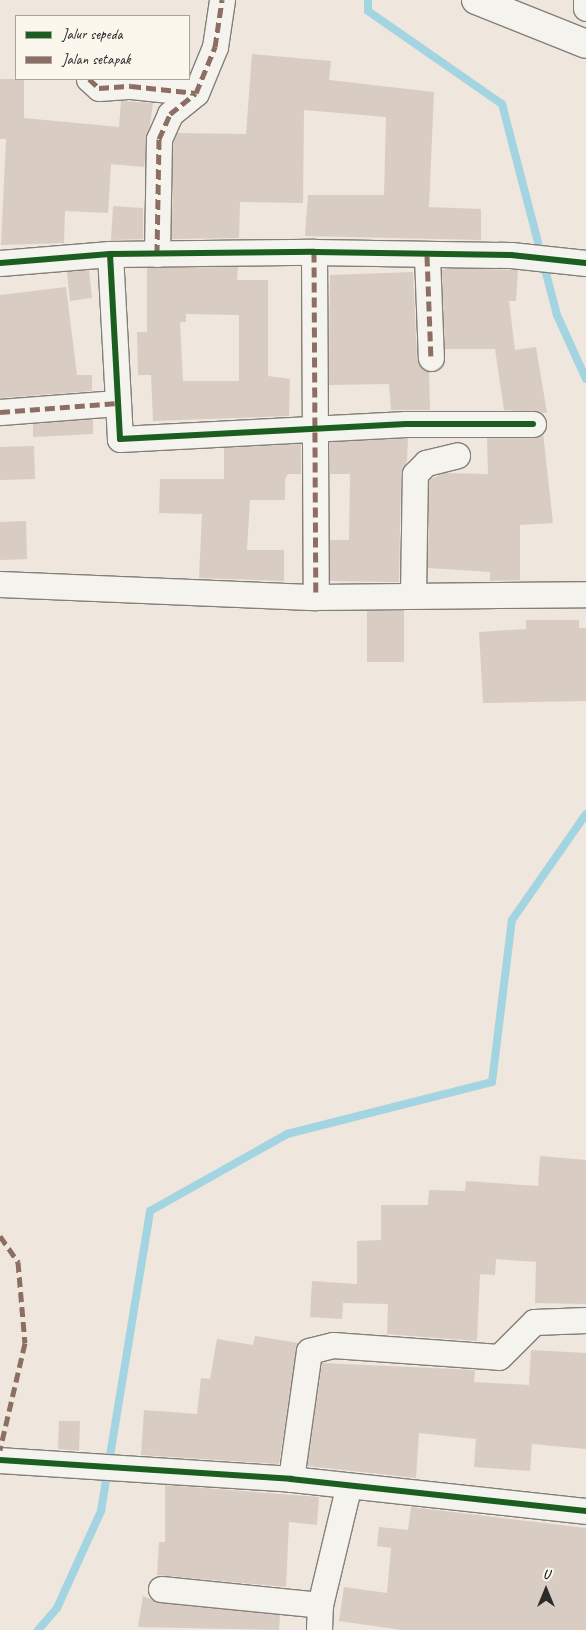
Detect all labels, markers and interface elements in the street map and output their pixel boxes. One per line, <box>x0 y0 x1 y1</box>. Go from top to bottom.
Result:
legend <box>15 15 190 80</box>
text: Jalur sepeda <box>62 25 123 44</box>
text: Jalan setapak <box>62 50 131 69</box>
north arrow <box>521 1565 571 1615</box>
text: U <box>543 1566 549 1583</box>

